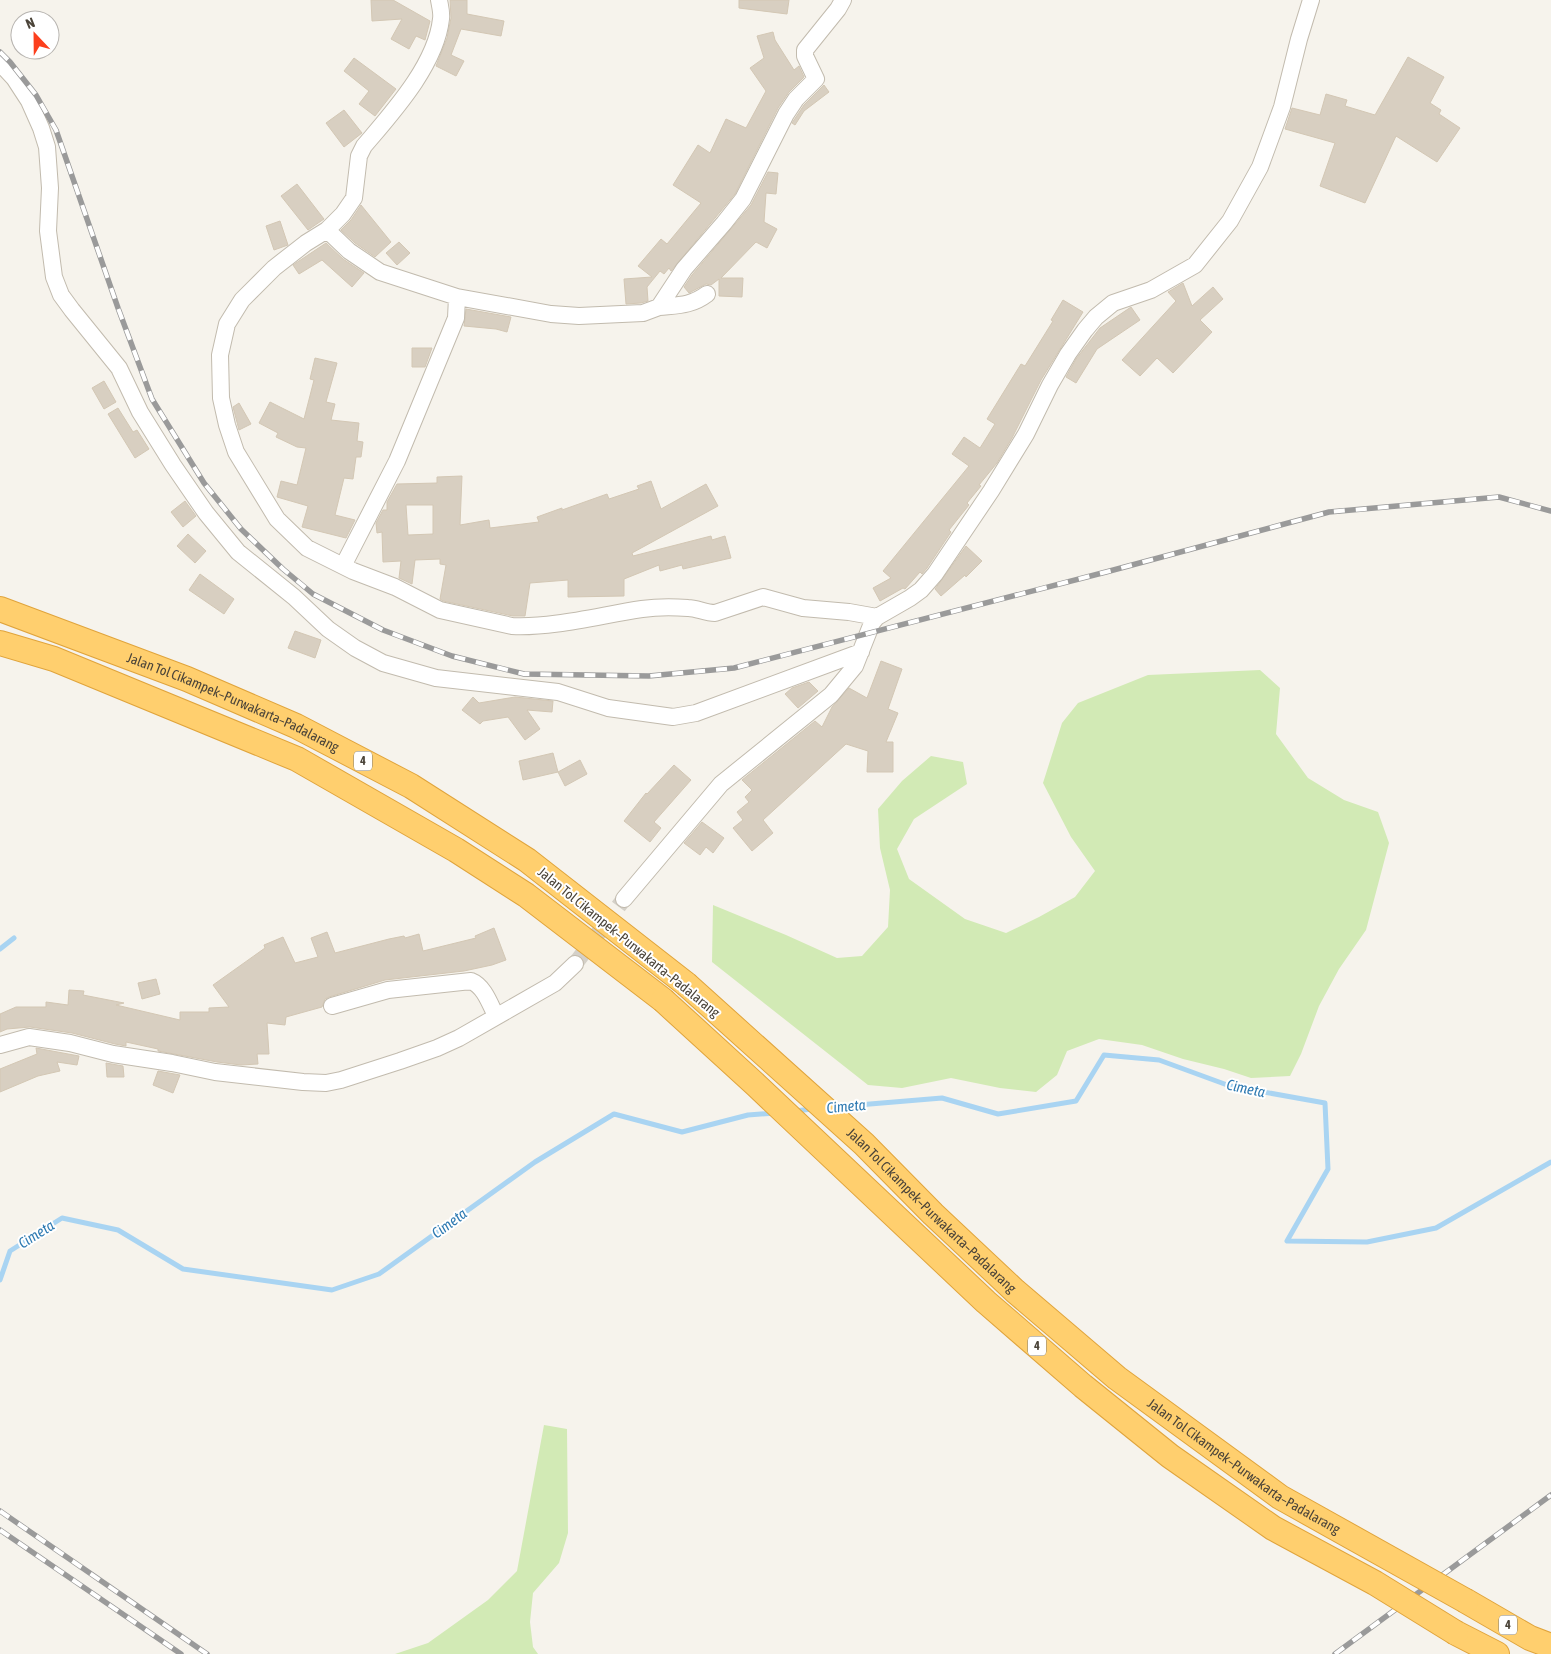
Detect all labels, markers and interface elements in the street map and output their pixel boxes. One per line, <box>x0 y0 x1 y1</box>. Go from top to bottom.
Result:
north arrow <box>10 10 60 60</box>
text: N <box>23 14 37 32</box>
street label: Jalan Tol Cikampek–Purwakarta–Padalarang <box>125 649 342 755</box>
road number: 4 <box>354 751 372 770</box>
street label: Jalan Tol Cikampek–Purwakarta–Padalarang <box>535 864 723 1020</box>
water label: Cimeta <box>1225 1076 1267 1100</box>
water label: Cimeta <box>826 1096 866 1116</box>
street label: Jalan Tol Cikampek–Purwakarta–Padalarang <box>844 1125 1020 1296</box>
water label: Cimeta <box>428 1205 470 1241</box>
water label: Cimeta <box>15 1216 57 1252</box>
road number: 4 <box>1028 1336 1046 1355</box>
street label: Jalan Tol Cikampek–Purwakarta–Padalarang <box>1145 1395 1343 1537</box>
road number: 4 <box>1499 1616 1517 1634</box>

